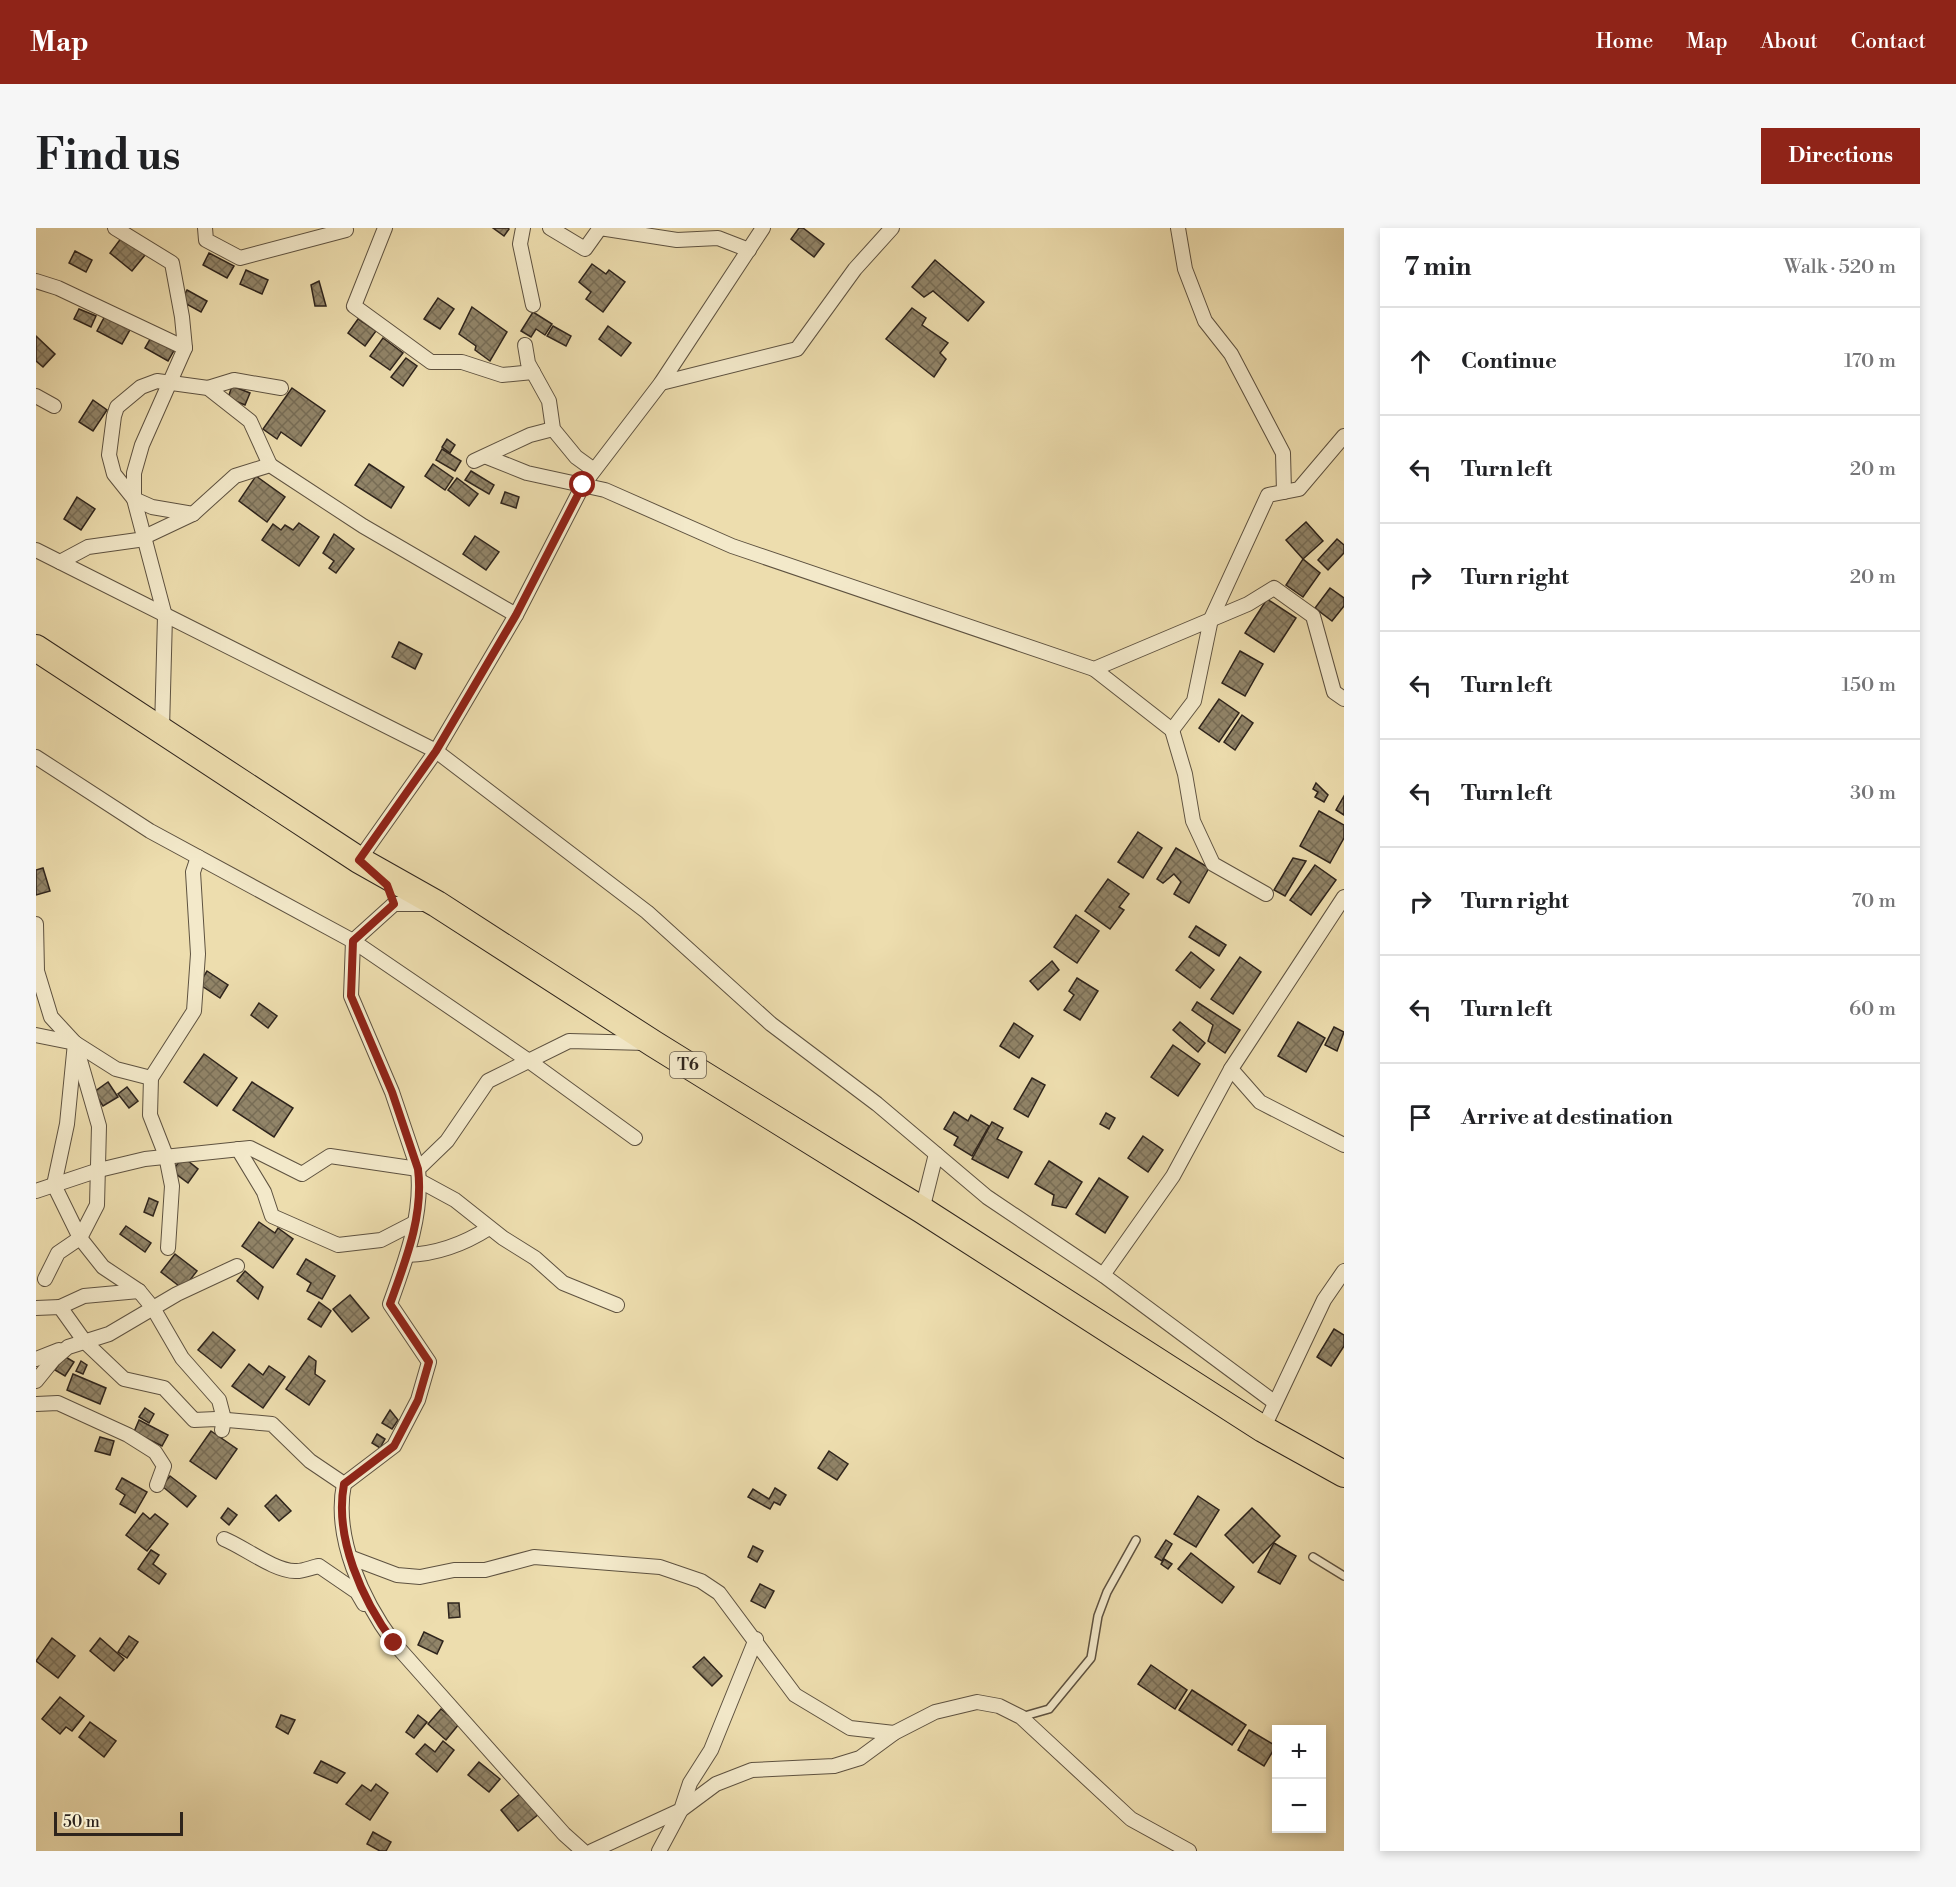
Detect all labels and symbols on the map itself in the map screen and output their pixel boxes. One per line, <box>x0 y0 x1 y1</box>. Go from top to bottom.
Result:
route start <box>569 471 595 497</box>
road number: T6 <box>670 1052 706 1078</box>
route end <box>380 1629 406 1655</box>
scale bar <box>54 1809 183 1836</box>

